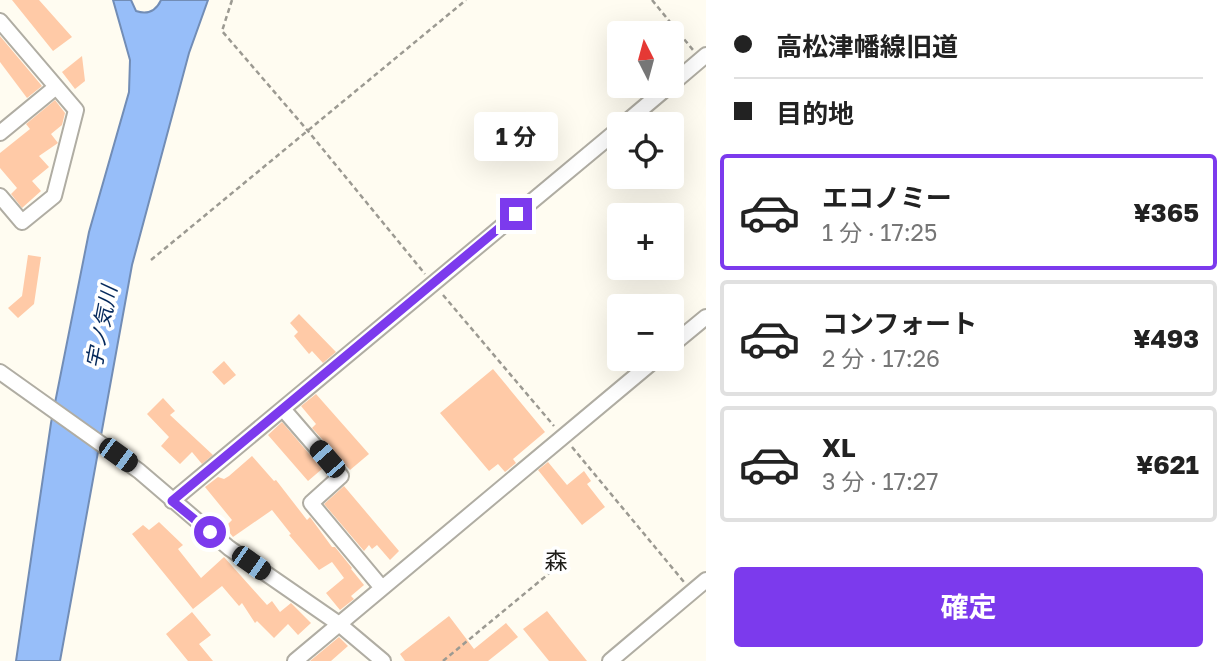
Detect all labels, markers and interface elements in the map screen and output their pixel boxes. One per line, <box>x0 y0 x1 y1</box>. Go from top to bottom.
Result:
north arrow <box>607 21 684 98</box>
map controls <box>607 21 684 371</box>
text: 高松津幡線旧道 <box>776 31 958 62</box>
text: 目的地 <box>776 98 854 129</box>
button: locate <box>607 112 684 189</box>
callout: 1 分 <box>474 113 558 162</box>
text: 1 分 <box>496 122 536 150</box>
icon: car <box>738 181 801 244</box>
text: エコノミー <box>822 182 952 213</box>
text: ¥365 <box>1134 197 1199 228</box>
route end <box>500 198 532 230</box>
button: + <box>607 203 684 280</box>
text: 1 分 · 17:25 <box>822 218 937 246</box>
water label: 宇ノ気川 <box>80 281 122 371</box>
button: − <box>607 294 684 371</box>
icon: car <box>738 307 801 370</box>
text: コンフォート <box>822 308 977 339</box>
text: ¥493 <box>1133 323 1199 354</box>
text: 2 分 · 17:26 <box>822 344 940 372</box>
text: XL <box>822 432 856 463</box>
icon: car <box>738 433 801 496</box>
car <box>95 434 142 476</box>
car <box>306 436 349 482</box>
text: ¥621 <box>1136 449 1199 480</box>
text: 3 分 · 17:27 <box>822 467 938 495</box>
route start <box>194 516 226 548</box>
car <box>228 542 275 584</box>
district label: 森 <box>545 546 568 574</box>
button: 確定 <box>734 567 1203 647</box>

